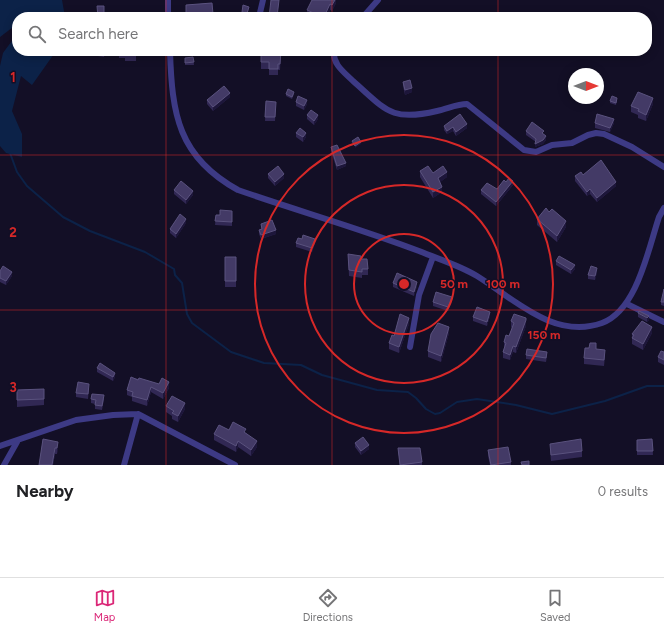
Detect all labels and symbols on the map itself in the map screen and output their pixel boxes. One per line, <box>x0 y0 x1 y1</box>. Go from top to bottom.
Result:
north arrow <box>568 68 604 104</box>
text: 1 <box>10 70 16 85</box>
text: 2 <box>9 225 17 240</box>
centre of rings <box>397 277 411 291</box>
text: 50 m <box>440 277 468 291</box>
text: 100 m <box>486 277 520 291</box>
text: 150 m <box>527 328 561 342</box>
text: 3 <box>9 380 17 395</box>

